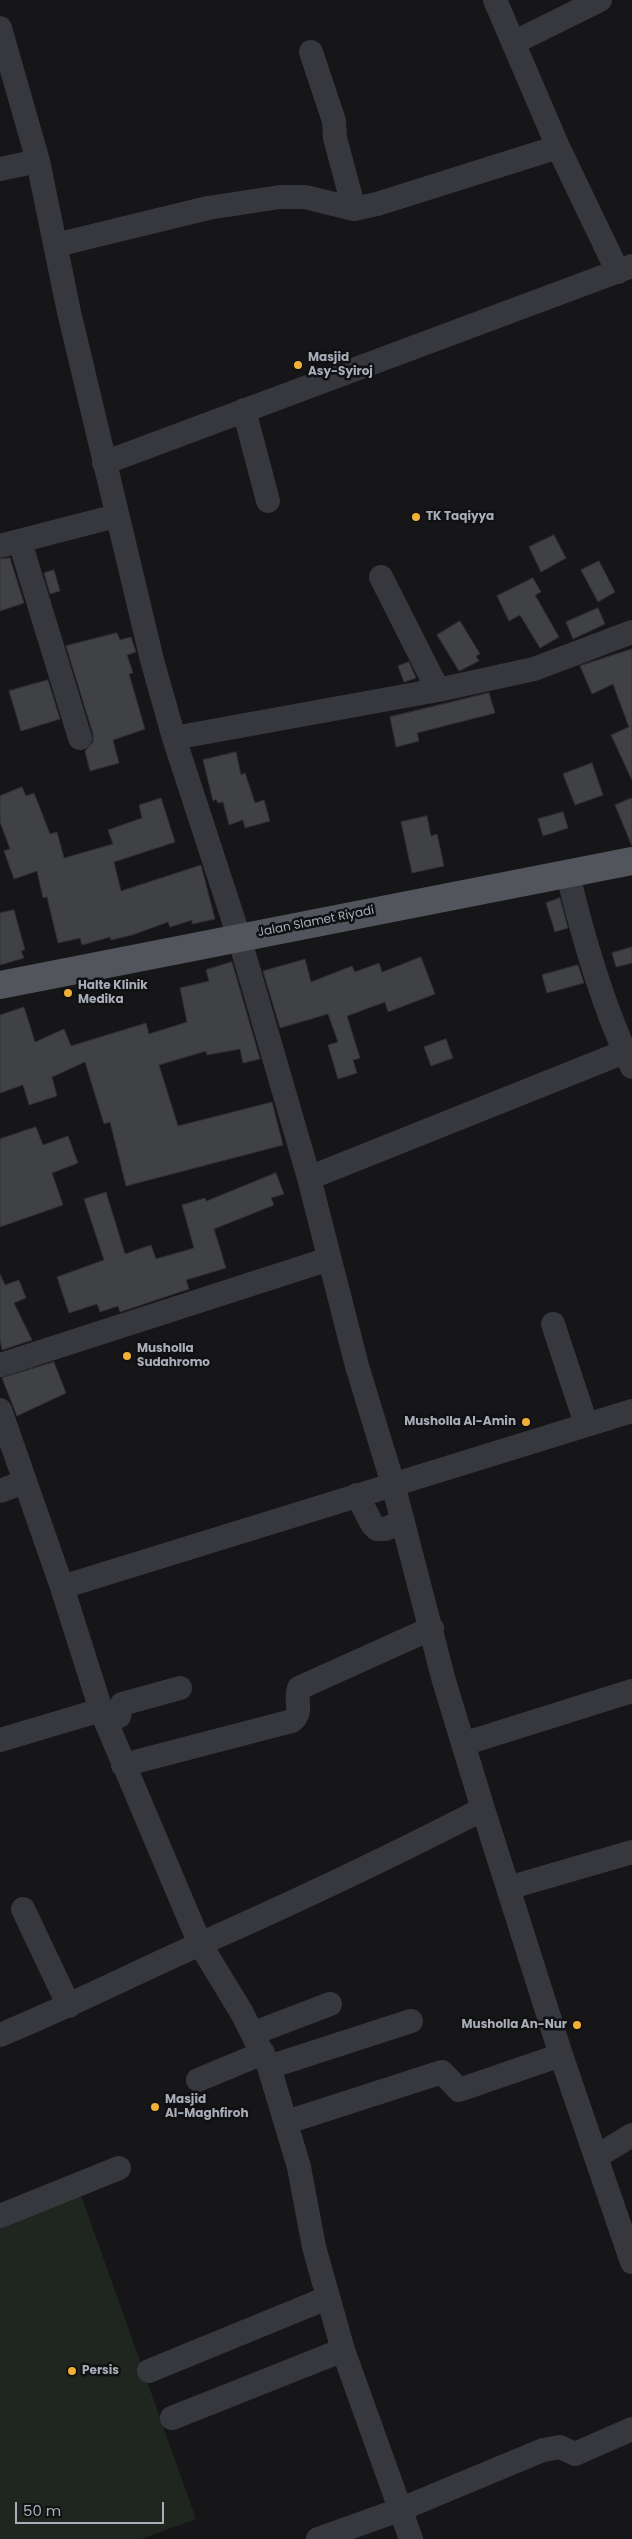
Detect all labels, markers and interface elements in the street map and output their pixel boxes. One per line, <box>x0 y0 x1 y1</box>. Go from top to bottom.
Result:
place label: Masjid Asy-Syiroj <box>308 351 373 379</box>
marker: Masjid Asy-Syiroj <box>292 359 304 371</box>
place label: TK Taqiyya <box>426 510 494 524</box>
marker: TK Taqiyya <box>410 511 422 523</box>
street label: Jalan Slamet Riyadi <box>257 904 375 940</box>
place label: Halte Klinik Medika <box>78 979 148 1007</box>
marker: Halte Klinik Medika <box>62 987 74 999</box>
place label: Musholla Sudahromo <box>137 1342 210 1370</box>
marker: Musholla Sudahromo <box>121 1350 133 1362</box>
place label: Musholla Al-Amin <box>404 1415 516 1429</box>
marker: Musholla Al-Amin <box>520 1416 532 1428</box>
place label: Musholla An-Nur <box>462 2018 567 2032</box>
marker: Musholla An-Nur <box>571 2019 583 2031</box>
place label: Masjid Al-Maghfiroh <box>165 2093 248 2121</box>
marker: Masjid Al-Maghfiroh <box>149 2101 161 2113</box>
place label: Persis <box>82 2364 119 2378</box>
marker: Persis <box>66 2365 78 2377</box>
scale bar <box>18 2492 166 2524</box>
text: 50 m <box>23 2500 61 2521</box>

